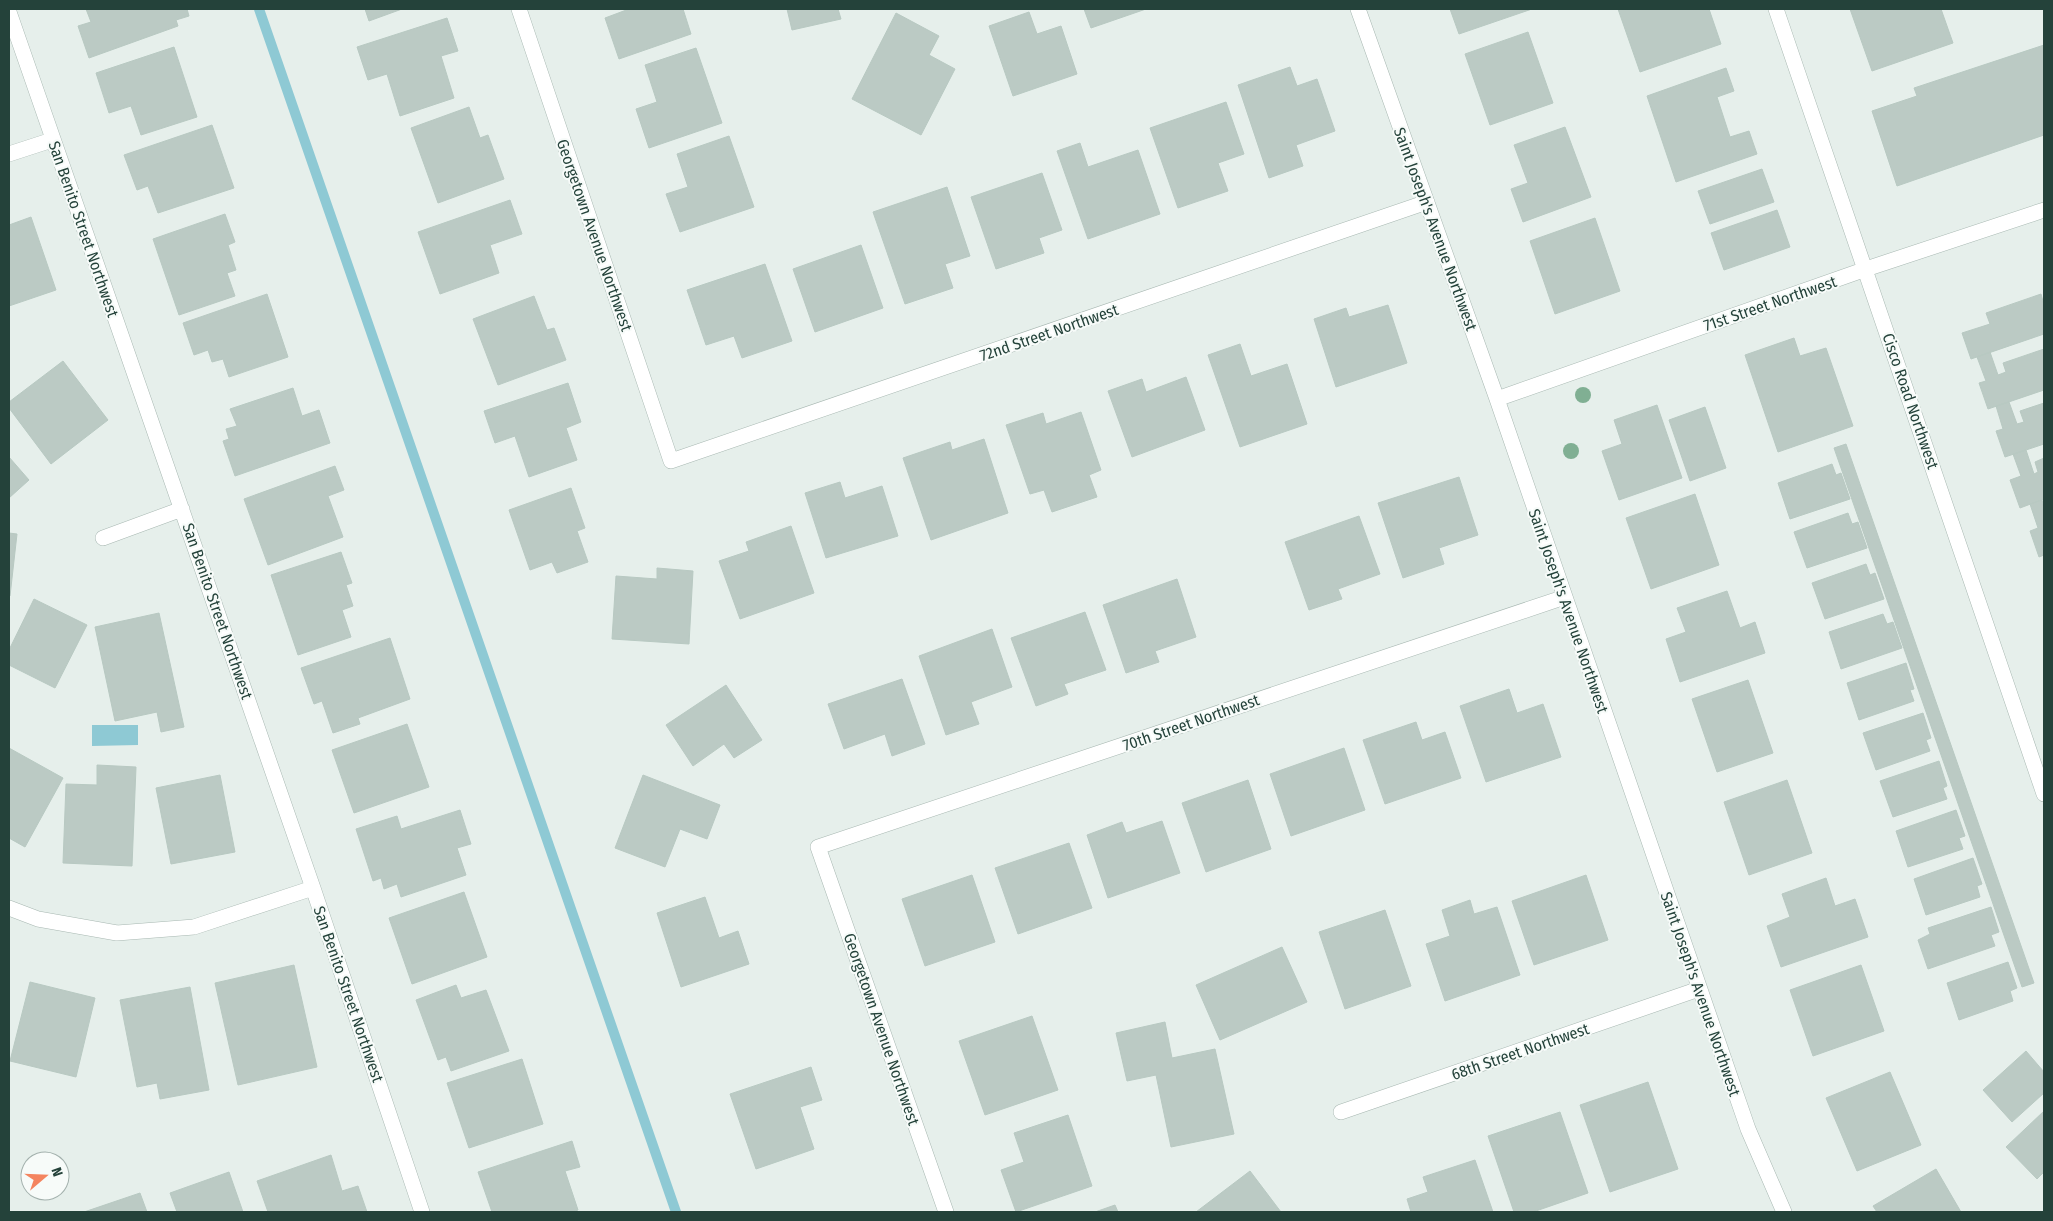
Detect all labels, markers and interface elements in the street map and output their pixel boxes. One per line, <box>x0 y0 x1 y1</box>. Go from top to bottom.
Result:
street label: Saint Joseph's Avenue Northwest <box>1390 125 1481 334</box>
street label: Georgetown Avenue Northwest <box>553 137 637 334</box>
street label: San Benito Street Northwest <box>44 139 123 321</box>
street label: 71st Street Northwest <box>1701 272 1840 335</box>
street label: 72nd Street Northwest <box>977 300 1122 365</box>
street label: Cisco Road Northwest <box>1878 331 1943 472</box>
street label: Saint Joseph's Avenue Northwest <box>1525 506 1613 717</box>
street label: San Benito Street Northwest <box>178 521 257 703</box>
street label: 70th Street Northwest <box>1120 690 1263 755</box>
street label: Saint Joseph's Avenue Northwest <box>1657 889 1745 1100</box>
street label: San Benito Street Northwest <box>309 904 388 1086</box>
street label: Georgetown Avenue Northwest <box>840 931 924 1128</box>
street label: 68th Street Northwest <box>1449 1019 1592 1084</box>
north arrow <box>20 1151 70 1201</box>
text: N <box>47 1165 66 1179</box>

